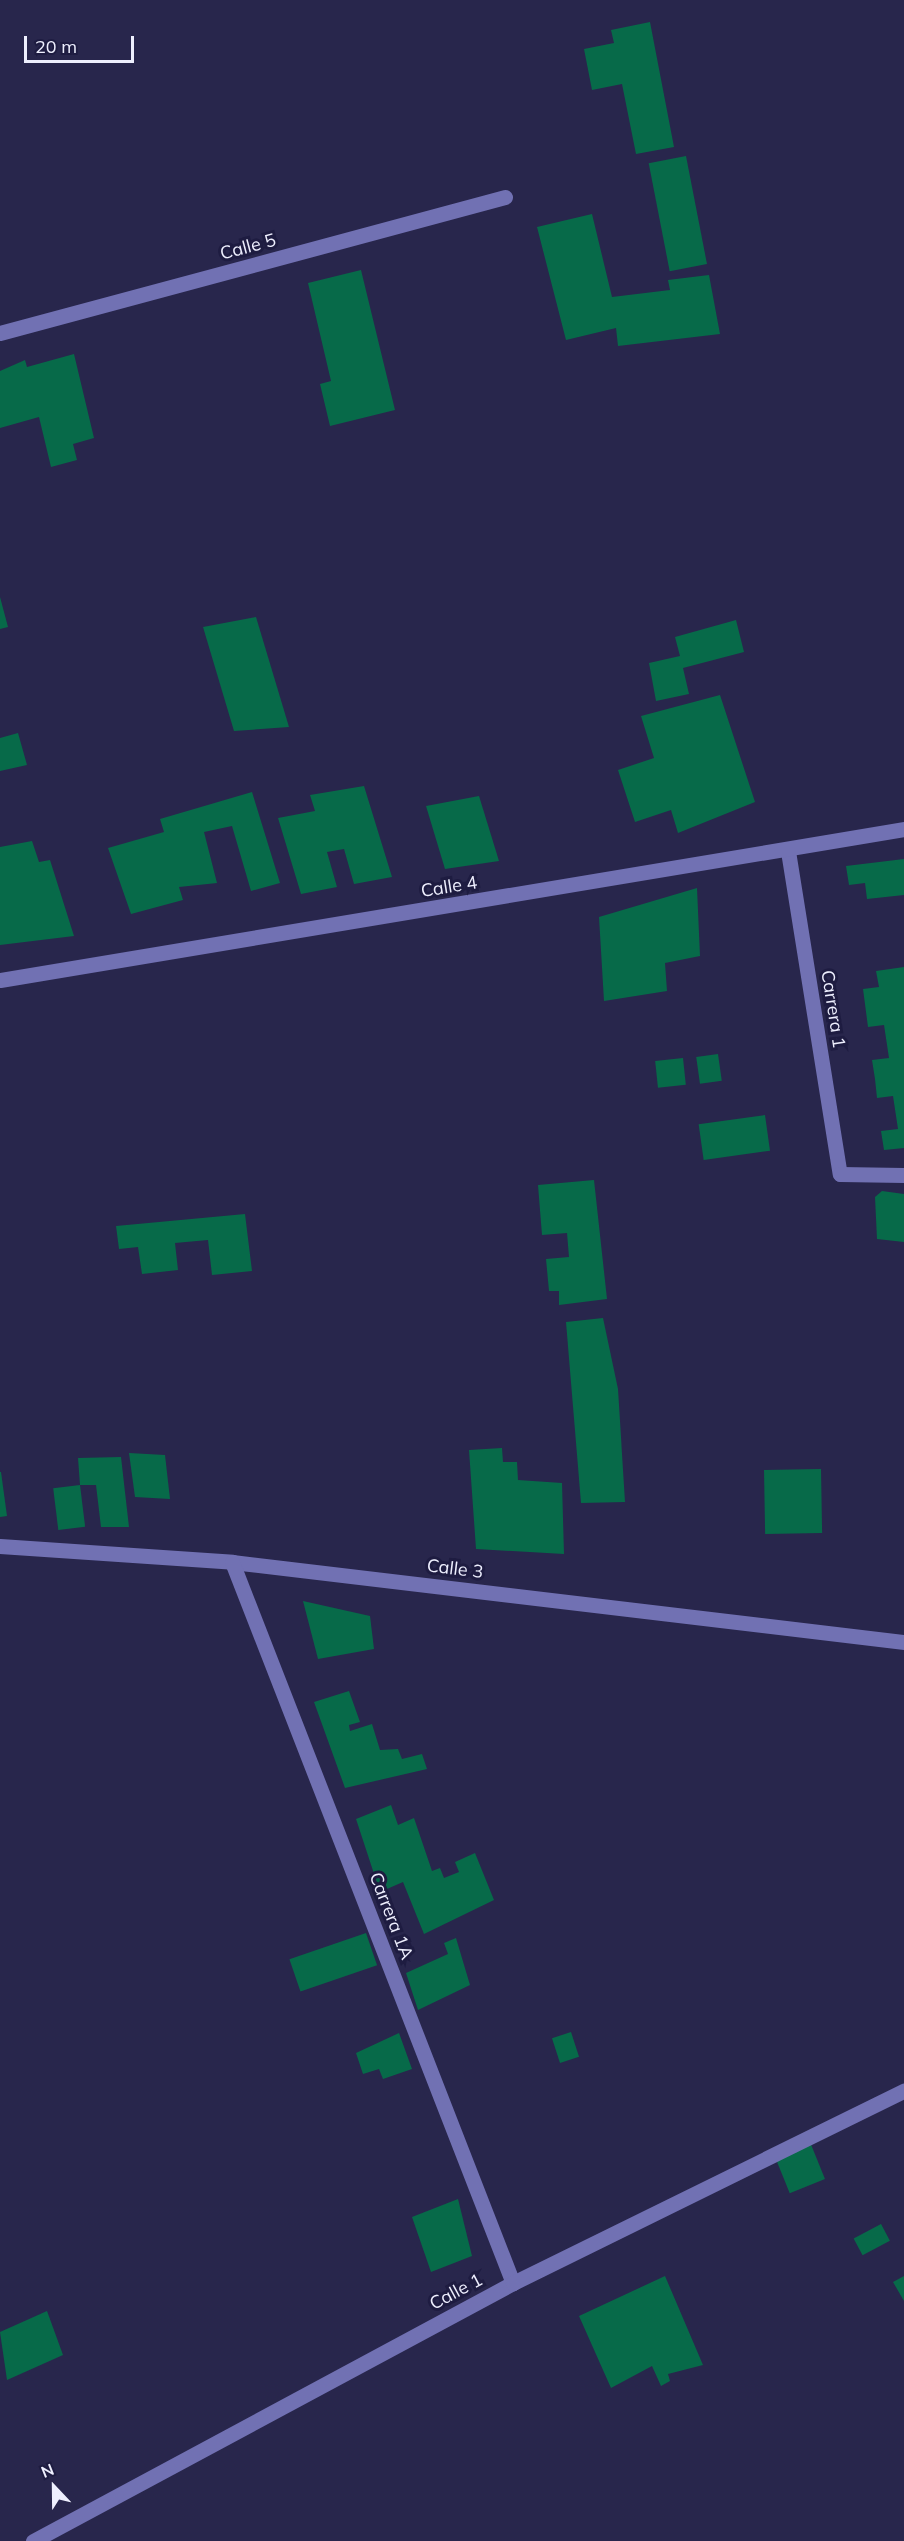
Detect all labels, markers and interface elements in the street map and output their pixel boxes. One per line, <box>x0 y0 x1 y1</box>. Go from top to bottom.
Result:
scale bar <box>27 24 136 62</box>
text: 20 m <box>35 35 77 58</box>
street label: Calle 5 <box>218 229 278 265</box>
street label: Calle 4 <box>419 872 479 902</box>
street label: Carrera 1 <box>816 969 850 1049</box>
street label: Calle 3 <box>426 1555 484 1583</box>
street label: Carrera 1A <box>365 1869 417 1963</box>
street label: Calle 1 <box>426 2269 486 2315</box>
north arrow <box>24 2457 84 2517</box>
text: N <box>38 2459 57 2482</box>

